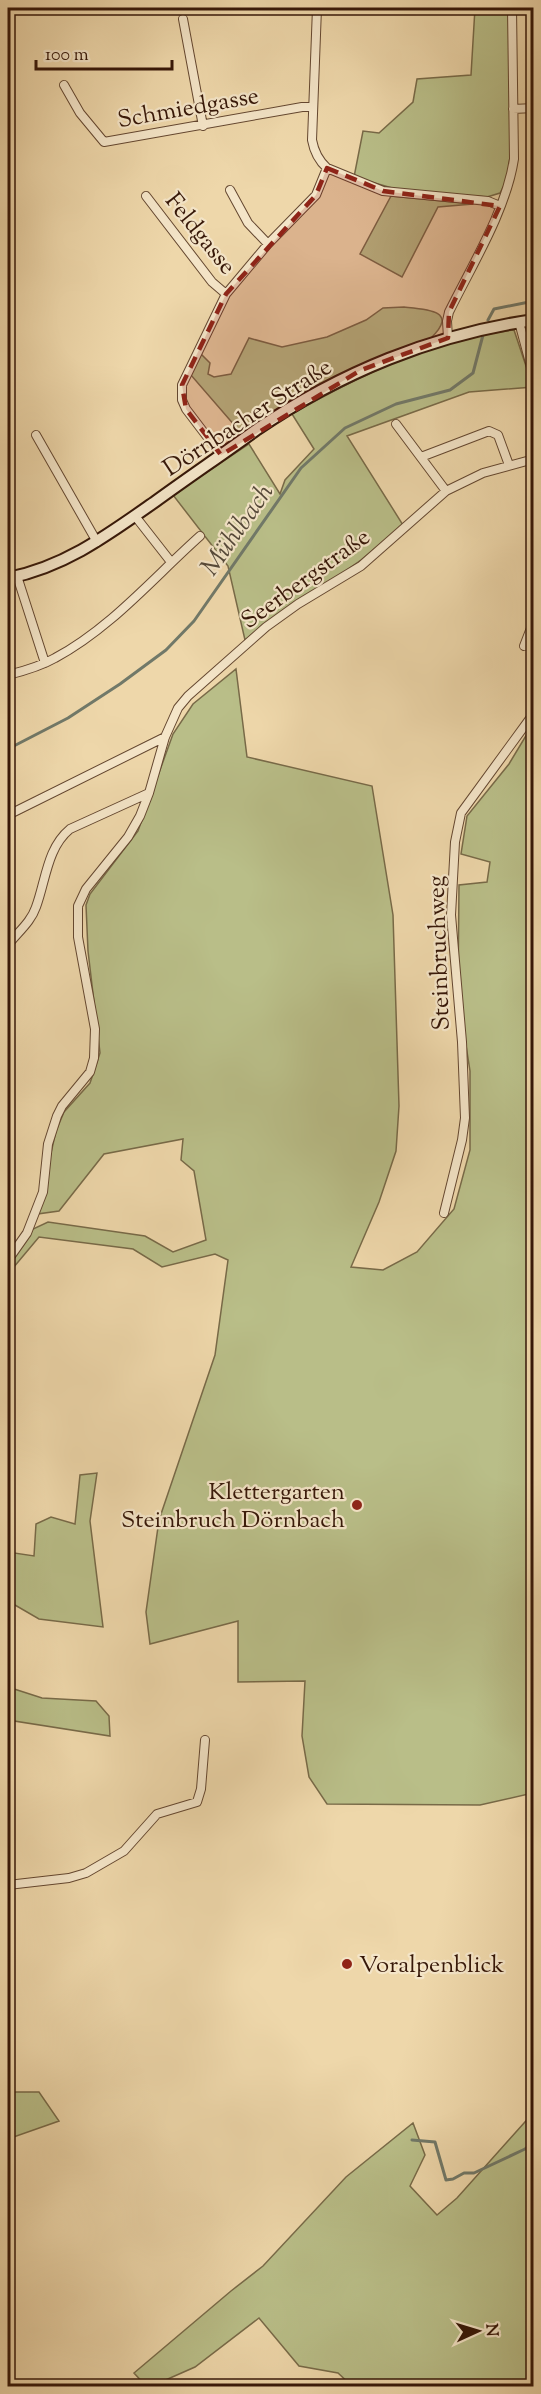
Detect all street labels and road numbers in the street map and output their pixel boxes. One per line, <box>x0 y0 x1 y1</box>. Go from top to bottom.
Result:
street label: Schmiedgasse <box>115 80 262 138</box>
street label: Feldgasse <box>156 186 243 282</box>
street label: Dörnbacher Straße <box>157 351 339 486</box>
street label: Seerbergstraße <box>235 521 378 638</box>
street label: Steinbruchweg <box>420 875 460 1031</box>

